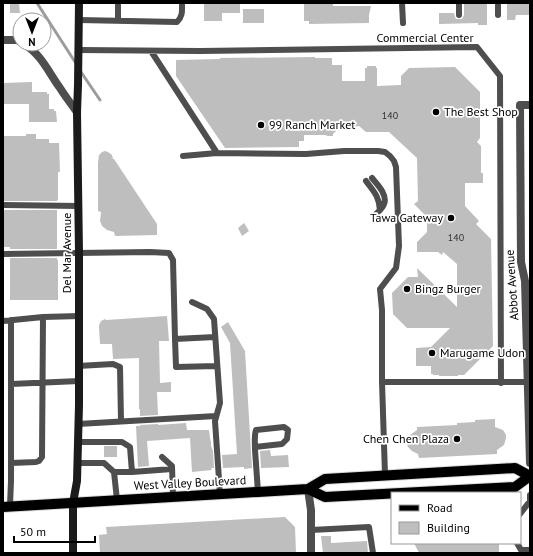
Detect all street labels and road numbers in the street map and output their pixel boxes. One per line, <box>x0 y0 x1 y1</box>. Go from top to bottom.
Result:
street label: Commercial Center <box>376 30 474 45</box>
street label: Del Mar Avenue <box>59 213 74 293</box>
street label: Abbot Avenue <box>502 249 521 321</box>
street label: West Valley Boulevard <box>133 472 246 493</box>

